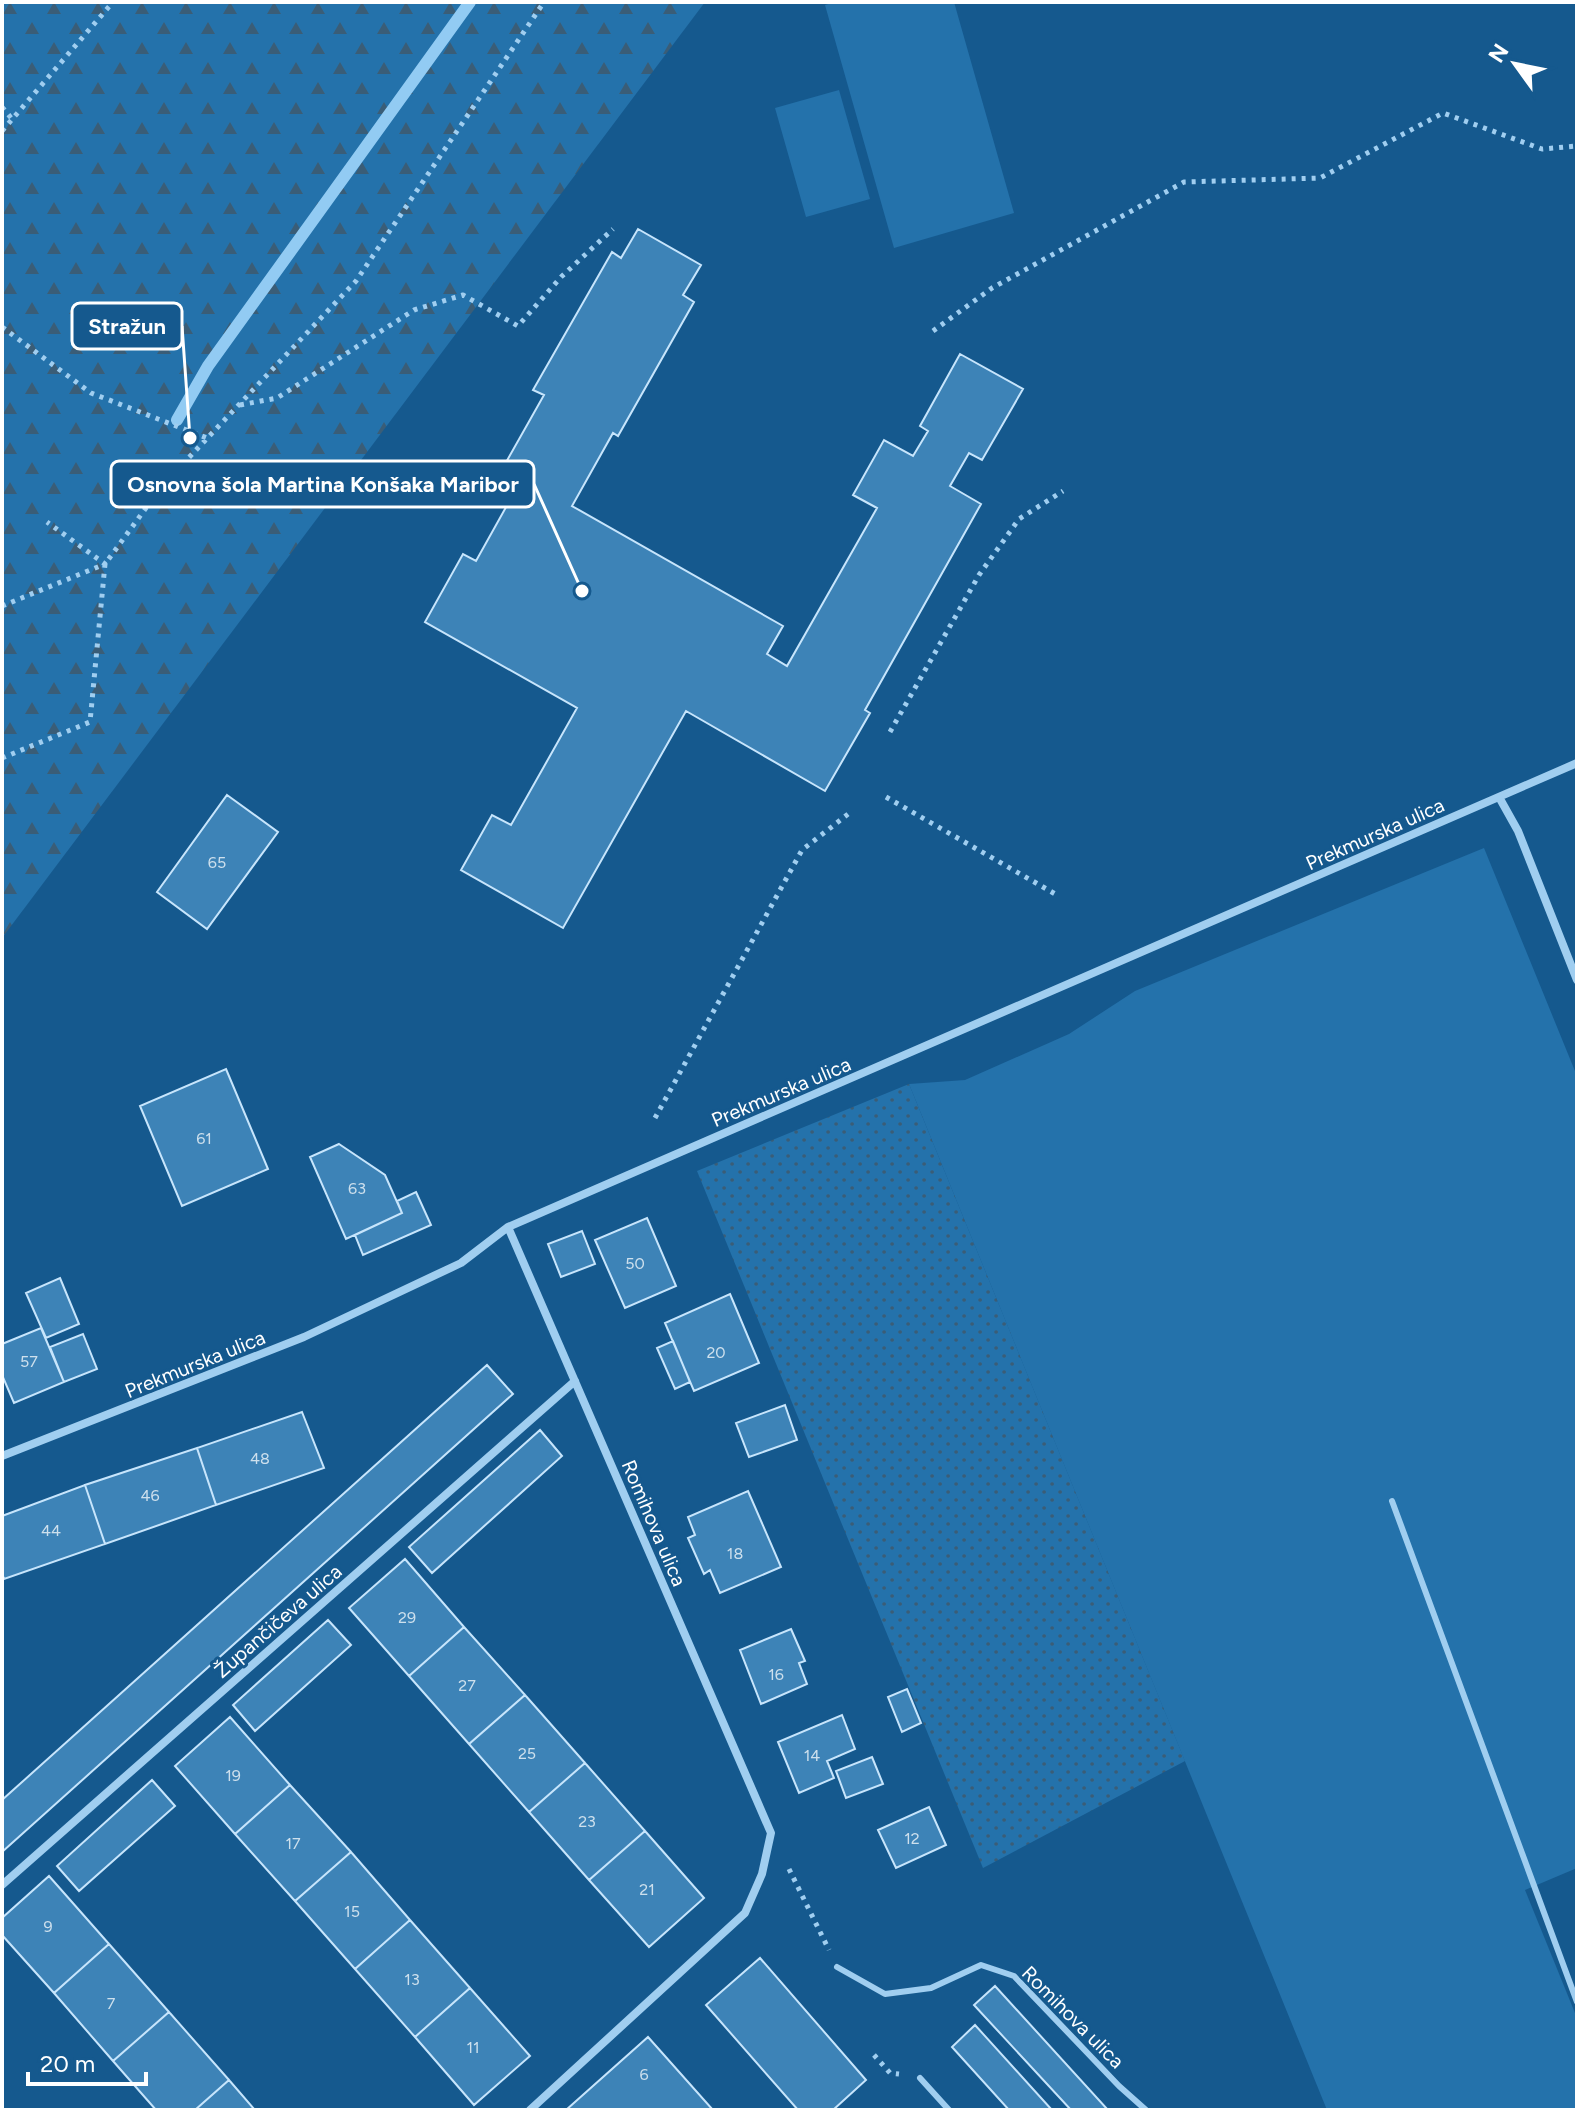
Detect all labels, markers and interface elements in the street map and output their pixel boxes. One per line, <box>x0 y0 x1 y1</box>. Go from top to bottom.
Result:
north arrow <box>1475 24 1555 104</box>
text: N <box>1483 39 1515 68</box>
callout: Stražun <box>72 303 182 349</box>
text: Stražun <box>88 313 166 340</box>
callout: Osnovna šola Martina Konšaka Maribor <box>111 461 534 507</box>
text: Osnovna šola Martina Konšaka Maribor <box>127 471 519 498</box>
street label: Prekmurska ulica <box>1302 793 1448 875</box>
house number: 65 <box>208 853 226 872</box>
street label: Prekmurska ulica <box>708 1052 854 1132</box>
house number: 61 <box>196 1129 212 1148</box>
house number: 63 <box>348 1179 366 1198</box>
house number: 50 <box>625 1254 645 1273</box>
street label: Prekmurska ulica <box>121 1325 269 1403</box>
house number: 20 <box>706 1343 726 1362</box>
house number: 57 <box>20 1352 38 1371</box>
house number: 48 <box>250 1449 270 1468</box>
street label: Romihova ulica <box>617 1456 691 1590</box>
house number: 46 <box>141 1486 160 1505</box>
house number: 44 <box>41 1521 61 1540</box>
house number: 18 <box>727 1544 743 1563</box>
street label: Župančičeva ulica <box>210 1559 346 1683</box>
house number: 29 <box>398 1608 416 1627</box>
house number: 16 <box>768 1665 784 1684</box>
house number: 27 <box>458 1676 476 1695</box>
house number: 25 <box>518 1744 536 1763</box>
house number: 14 <box>804 1746 820 1765</box>
house number: 19 <box>225 1766 241 1785</box>
house number: 23 <box>578 1812 596 1831</box>
house number: 12 <box>904 1829 920 1848</box>
house number: 17 <box>285 1834 301 1853</box>
house number: 21 <box>639 1880 655 1899</box>
house number: 15 <box>344 1902 360 1921</box>
house number: 9 <box>43 1917 53 1936</box>
street label: Romihova ulica <box>1017 1961 1129 2073</box>
house number: 13 <box>404 1970 420 1989</box>
house number: 7 <box>107 1994 116 2013</box>
scale bar <box>28 2036 146 2086</box>
house number: 11 <box>466 2038 480 2057</box>
text: 20 m <box>40 2049 95 2078</box>
house number: 6 <box>639 2065 649 2084</box>

